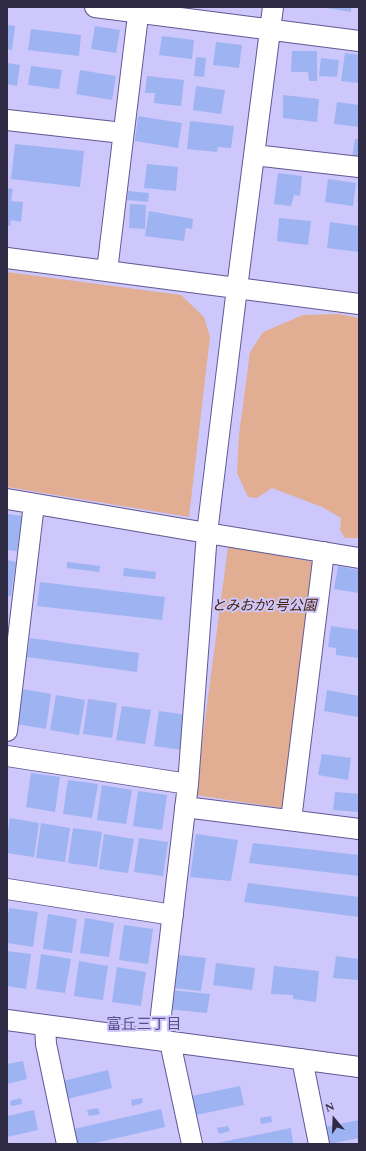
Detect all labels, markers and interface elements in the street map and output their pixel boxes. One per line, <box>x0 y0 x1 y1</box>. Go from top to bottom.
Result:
park label: とみおか2号公園 <box>212 599 316 615</box>
district label: 富丘三丁目 <box>107 1017 181 1035</box>
text: N <box>323 1098 337 1117</box>
north arrow <box>314 1099 354 1139</box>

